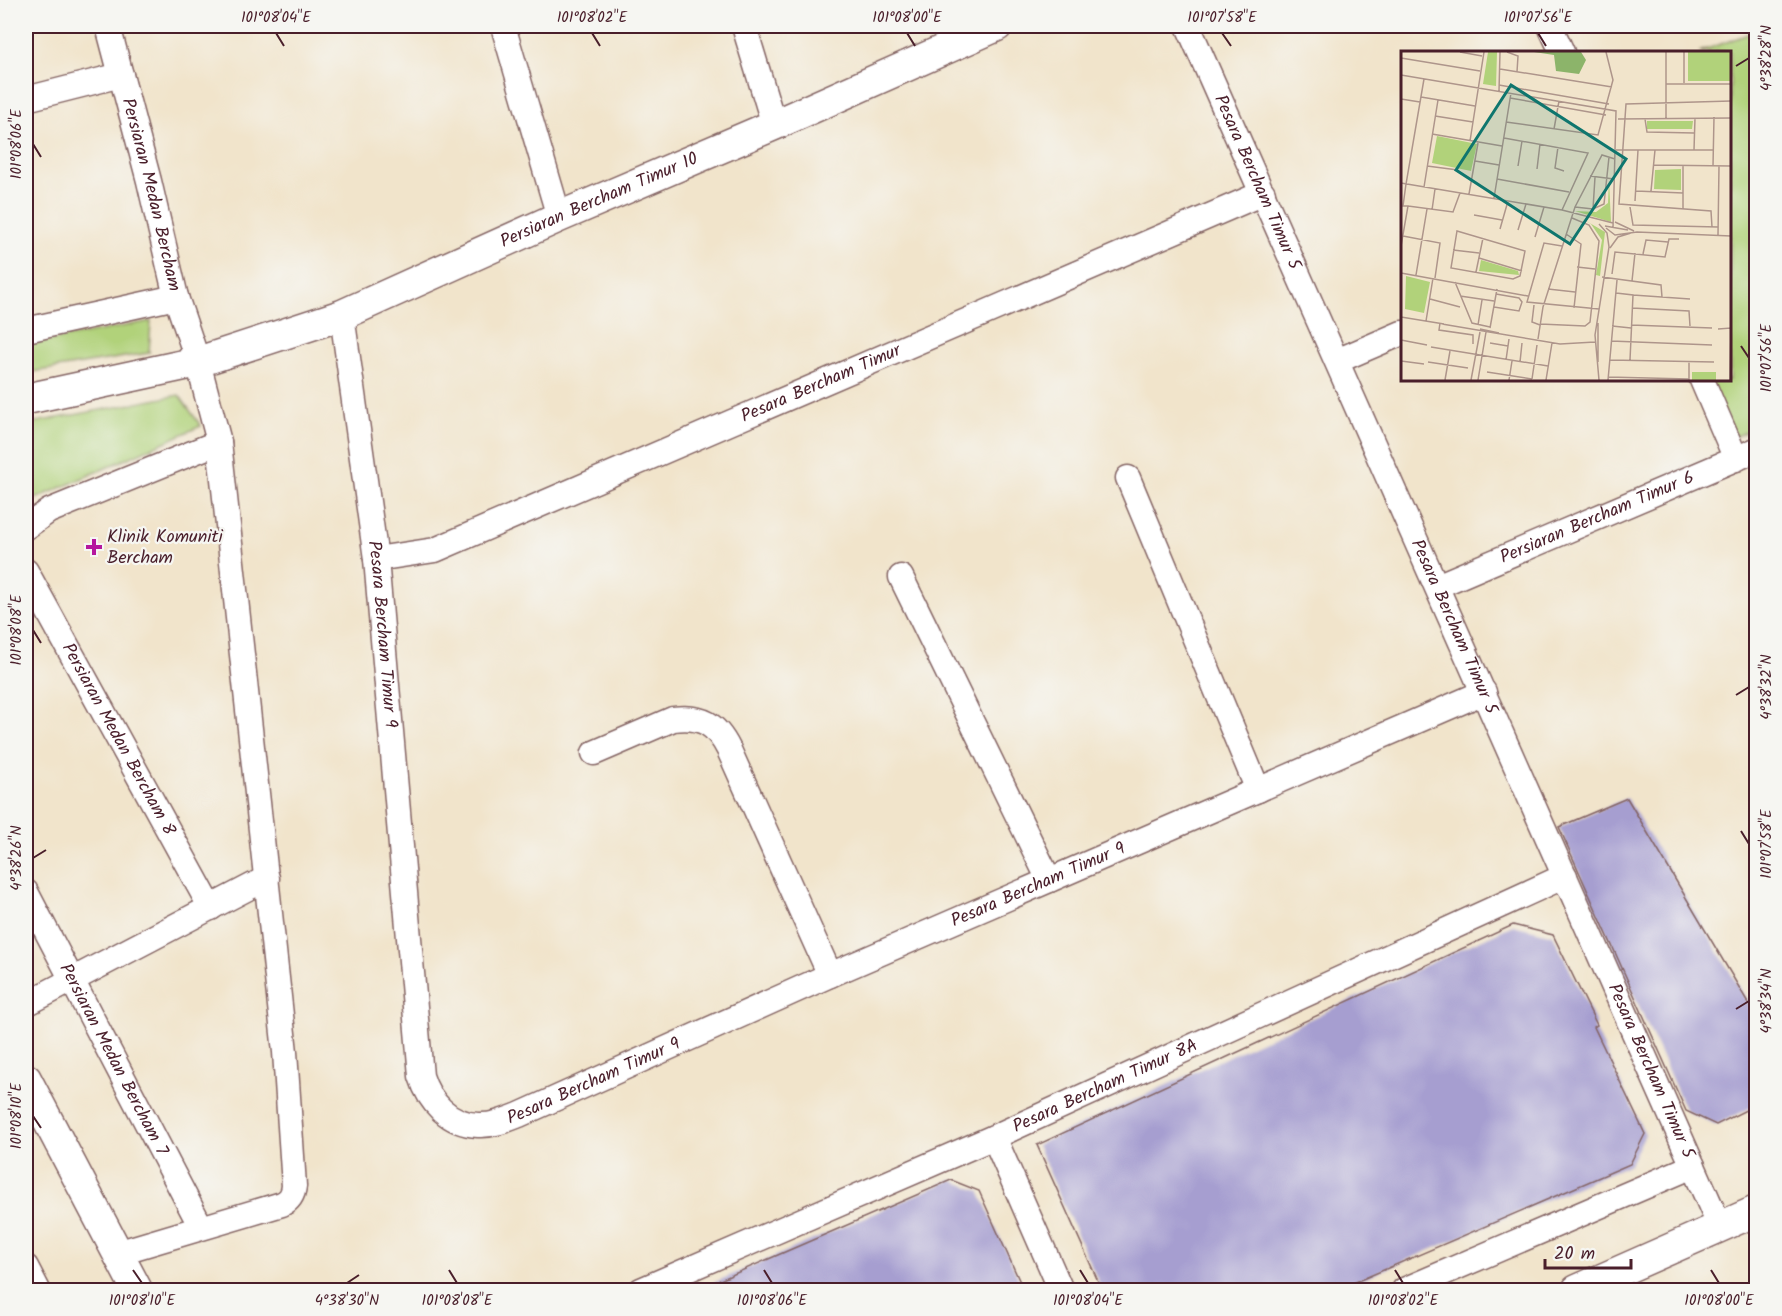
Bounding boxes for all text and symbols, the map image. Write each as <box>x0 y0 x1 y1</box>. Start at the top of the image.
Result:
text: 101°08'04"E <box>241 6 312 30</box>
text: 101°08'02"E <box>557 6 629 30</box>
text: 101°08'00"E <box>872 6 943 30</box>
text: 101°07'58"E <box>1187 6 1258 30</box>
text: 101°07'56"E <box>1504 6 1574 30</box>
text: 4°38'28"N <box>1755 25 1779 91</box>
inset map <box>1401 51 1731 381</box>
street label: Pesara Bercham Timur 5 <box>1206 90 1309 276</box>
street label: Persiaran Medan Bercham <box>113 95 189 294</box>
text: 101°08'06"E <box>5 108 29 179</box>
street label: Persiaran Bercham Timur 10 <box>495 145 703 256</box>
text: 101°07'56"E <box>1755 322 1779 392</box>
street label: Pesara Bercham Timur <box>736 336 907 431</box>
street label: Persiaran Bercham Timur 6 <box>1495 463 1699 572</box>
place label: Klinik Komuniti Bercham <box>107 523 223 573</box>
street label: Pesara Bercham Timur 5 <box>1403 535 1506 720</box>
marker: Klinik Komuniti Bercham <box>85 538 103 556</box>
street label: Pesara Bercham Timur 9 <box>359 539 405 729</box>
text: 101°08'08"E <box>5 593 29 665</box>
street label: Persiaran Medan Bercham 8 <box>54 638 183 841</box>
text: 4°38'32"N <box>1755 654 1779 720</box>
text: 101°07'58"E <box>1755 808 1779 879</box>
text: 4°38'26"N <box>5 825 29 891</box>
street label: Pesara Bercham Timur 9 <box>946 834 1130 936</box>
street label: Persiaran Medan Bercham 7 <box>51 958 176 1162</box>
text: 4°38'34"N <box>1755 968 1779 1034</box>
street label: Pesara Bercham Timur 5 <box>1599 979 1703 1164</box>
street label: Pesara Bercham Timur 9 <box>503 1030 685 1133</box>
street label: Pesara Bercham Timur 8A <box>1008 1031 1203 1141</box>
text: 101°08'10"E <box>5 1081 29 1149</box>
scale bar <box>1545 1232 1630 1270</box>
text: 20 m <box>1554 1240 1595 1269</box>
text: 101°08'10"E <box>109 1289 177 1313</box>
text: 4°38'30"N <box>315 1289 379 1313</box>
text: 101°08'08"E <box>422 1289 494 1313</box>
text: 101°08'06"E <box>737 1289 808 1313</box>
text: 101°08'04"E <box>1053 1289 1124 1313</box>
text: 101°08'02"E <box>1368 1289 1440 1313</box>
text: 101°08'00"E <box>1684 1289 1755 1313</box>

